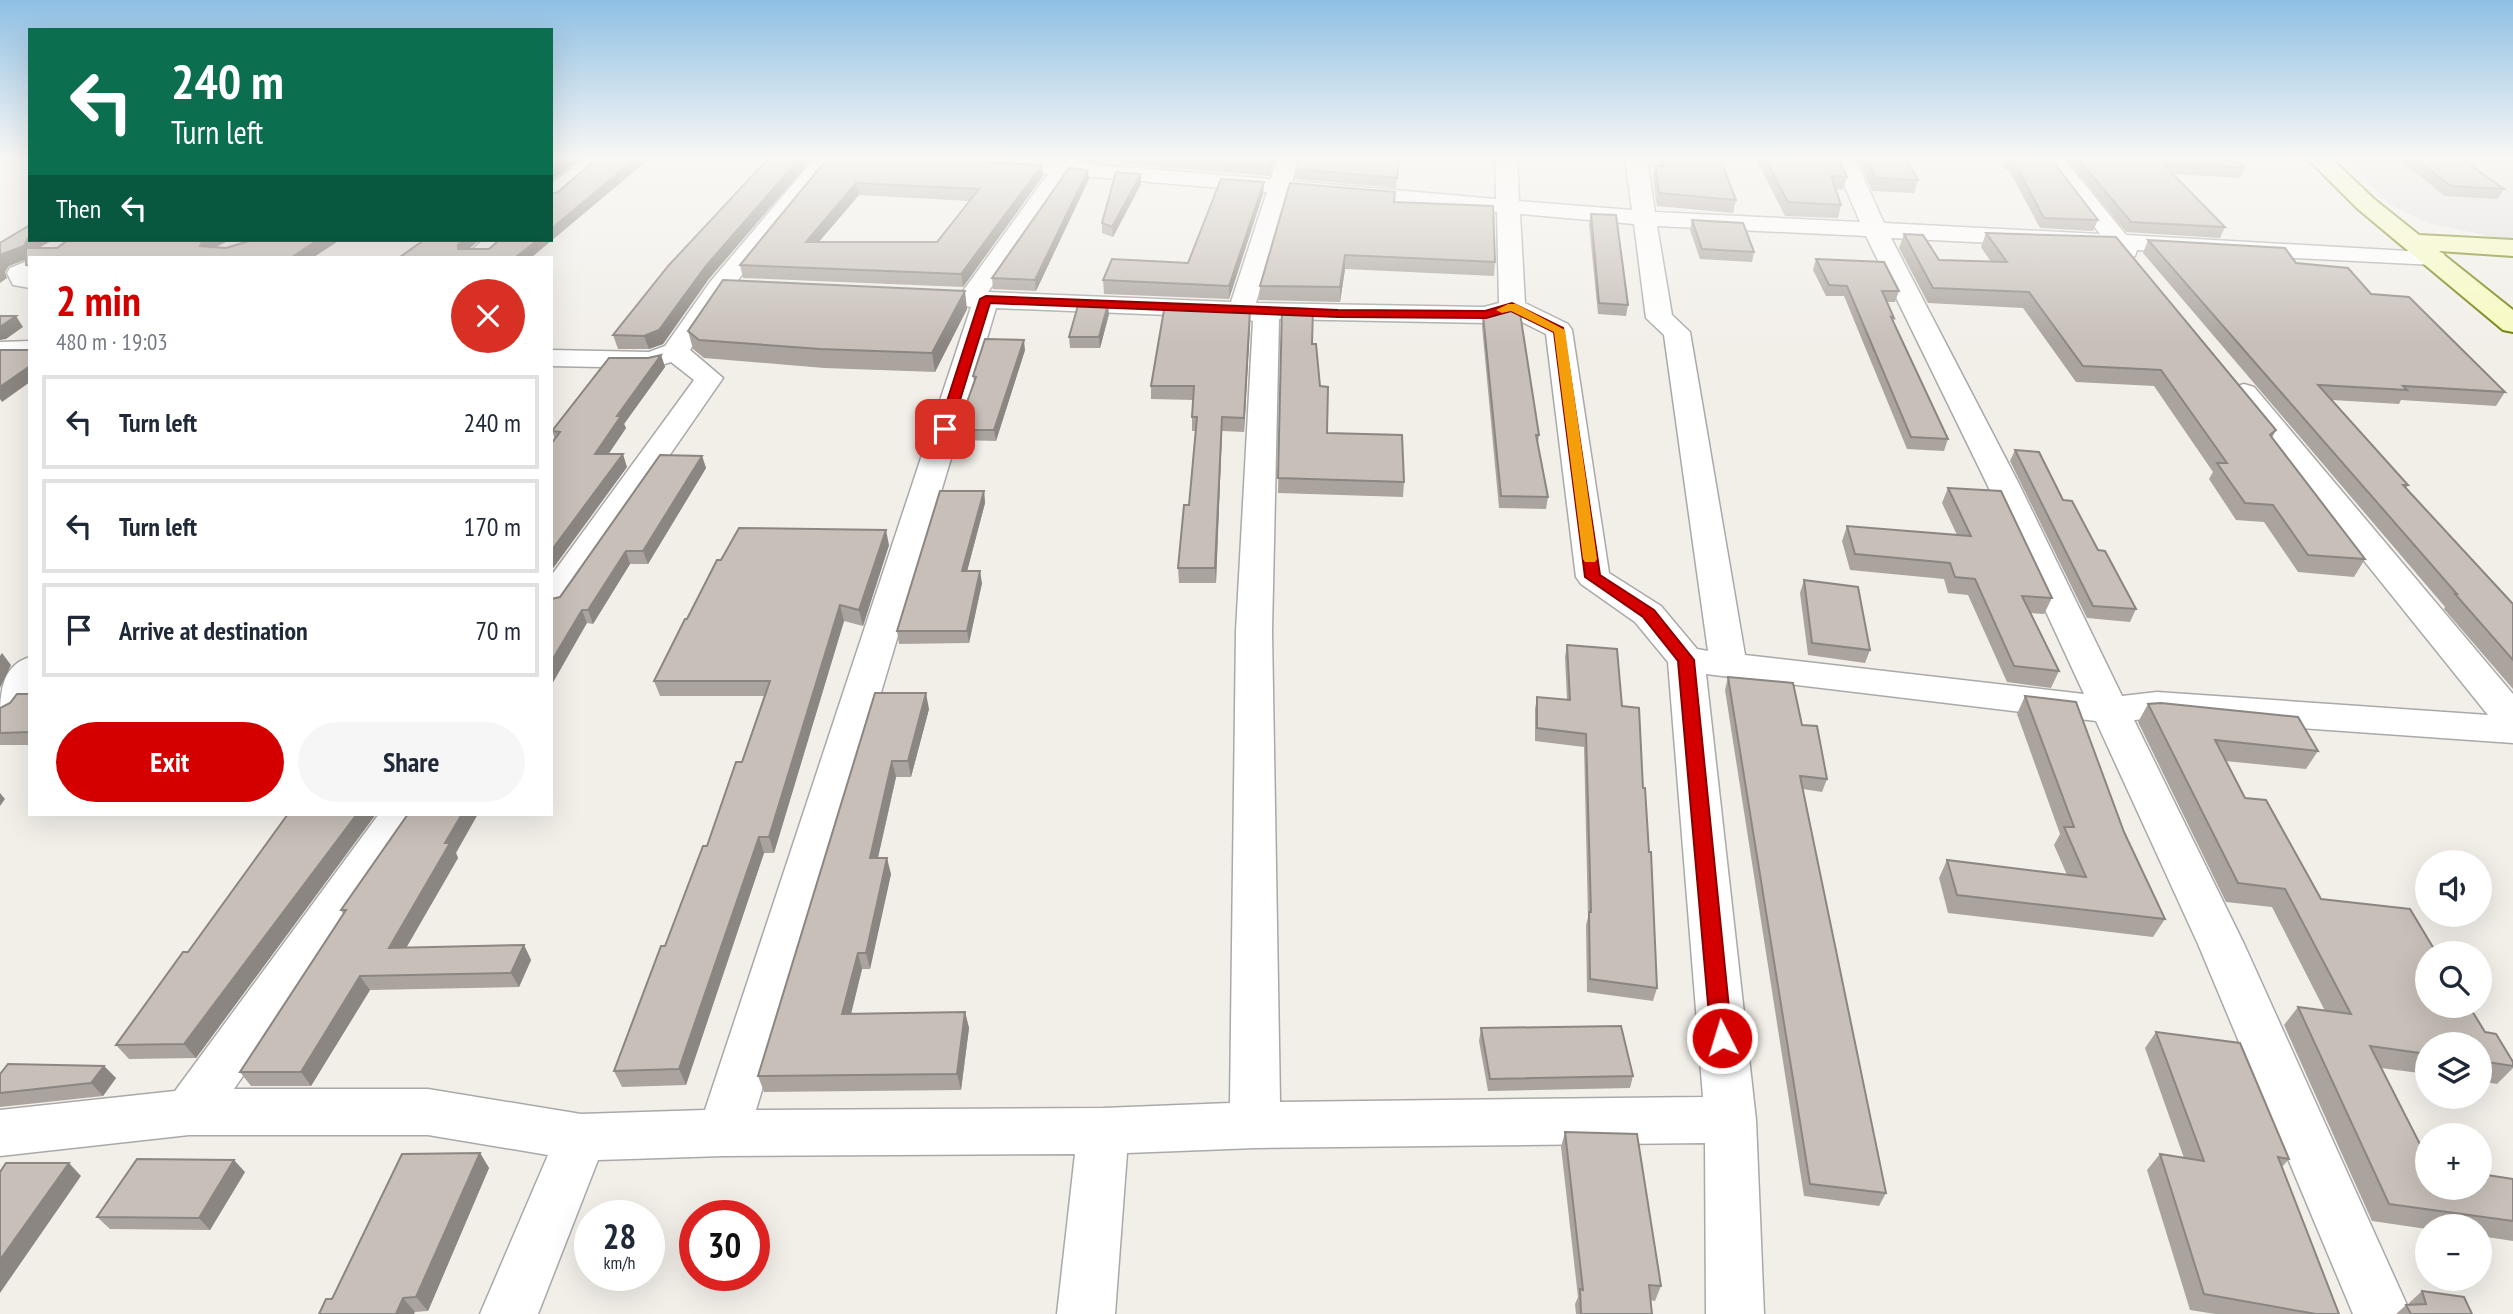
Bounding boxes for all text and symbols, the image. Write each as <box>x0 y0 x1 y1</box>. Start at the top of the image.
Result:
text: 240 m <box>171 49 284 113</box>
icon: left <box>56 56 147 147</box>
text: Turn left <box>171 111 263 153</box>
icon: left <box>115 189 153 227</box>
text: Then <box>56 192 101 225</box>
text: 2 min <box>56 273 141 328</box>
button: close <box>451 279 525 353</box>
text: 480 m · 19:03 <box>56 327 168 356</box>
pin <box>915 399 975 459</box>
icon: left <box>60 403 98 441</box>
text: Turn left <box>119 406 197 439</box>
text: 240 m <box>463 406 521 439</box>
icon: arrive <box>926 410 964 448</box>
icon: left <box>60 507 98 545</box>
text: Turn left <box>119 510 197 543</box>
text: 170 m <box>463 510 521 543</box>
icon: arrive <box>60 611 98 649</box>
text: Arrive at destination <box>119 614 308 647</box>
text: 70 m <box>475 614 521 647</box>
button: Exit <box>56 722 284 802</box>
button: Share <box>298 722 525 802</box>
map controls <box>2415 850 2492 1291</box>
button: sound <box>2415 850 2492 927</box>
button: search <box>2415 941 2492 1018</box>
position arrow <box>1685 1001 1759 1075</box>
button: layers <box>2415 1032 2492 1109</box>
button: + <box>2415 1123 2492 1200</box>
speed limit sign: 30 <box>679 1200 770 1291</box>
text: 28 <box>603 1213 636 1259</box>
button: − <box>2415 1214 2492 1291</box>
text: km/h <box>604 1251 635 1274</box>

